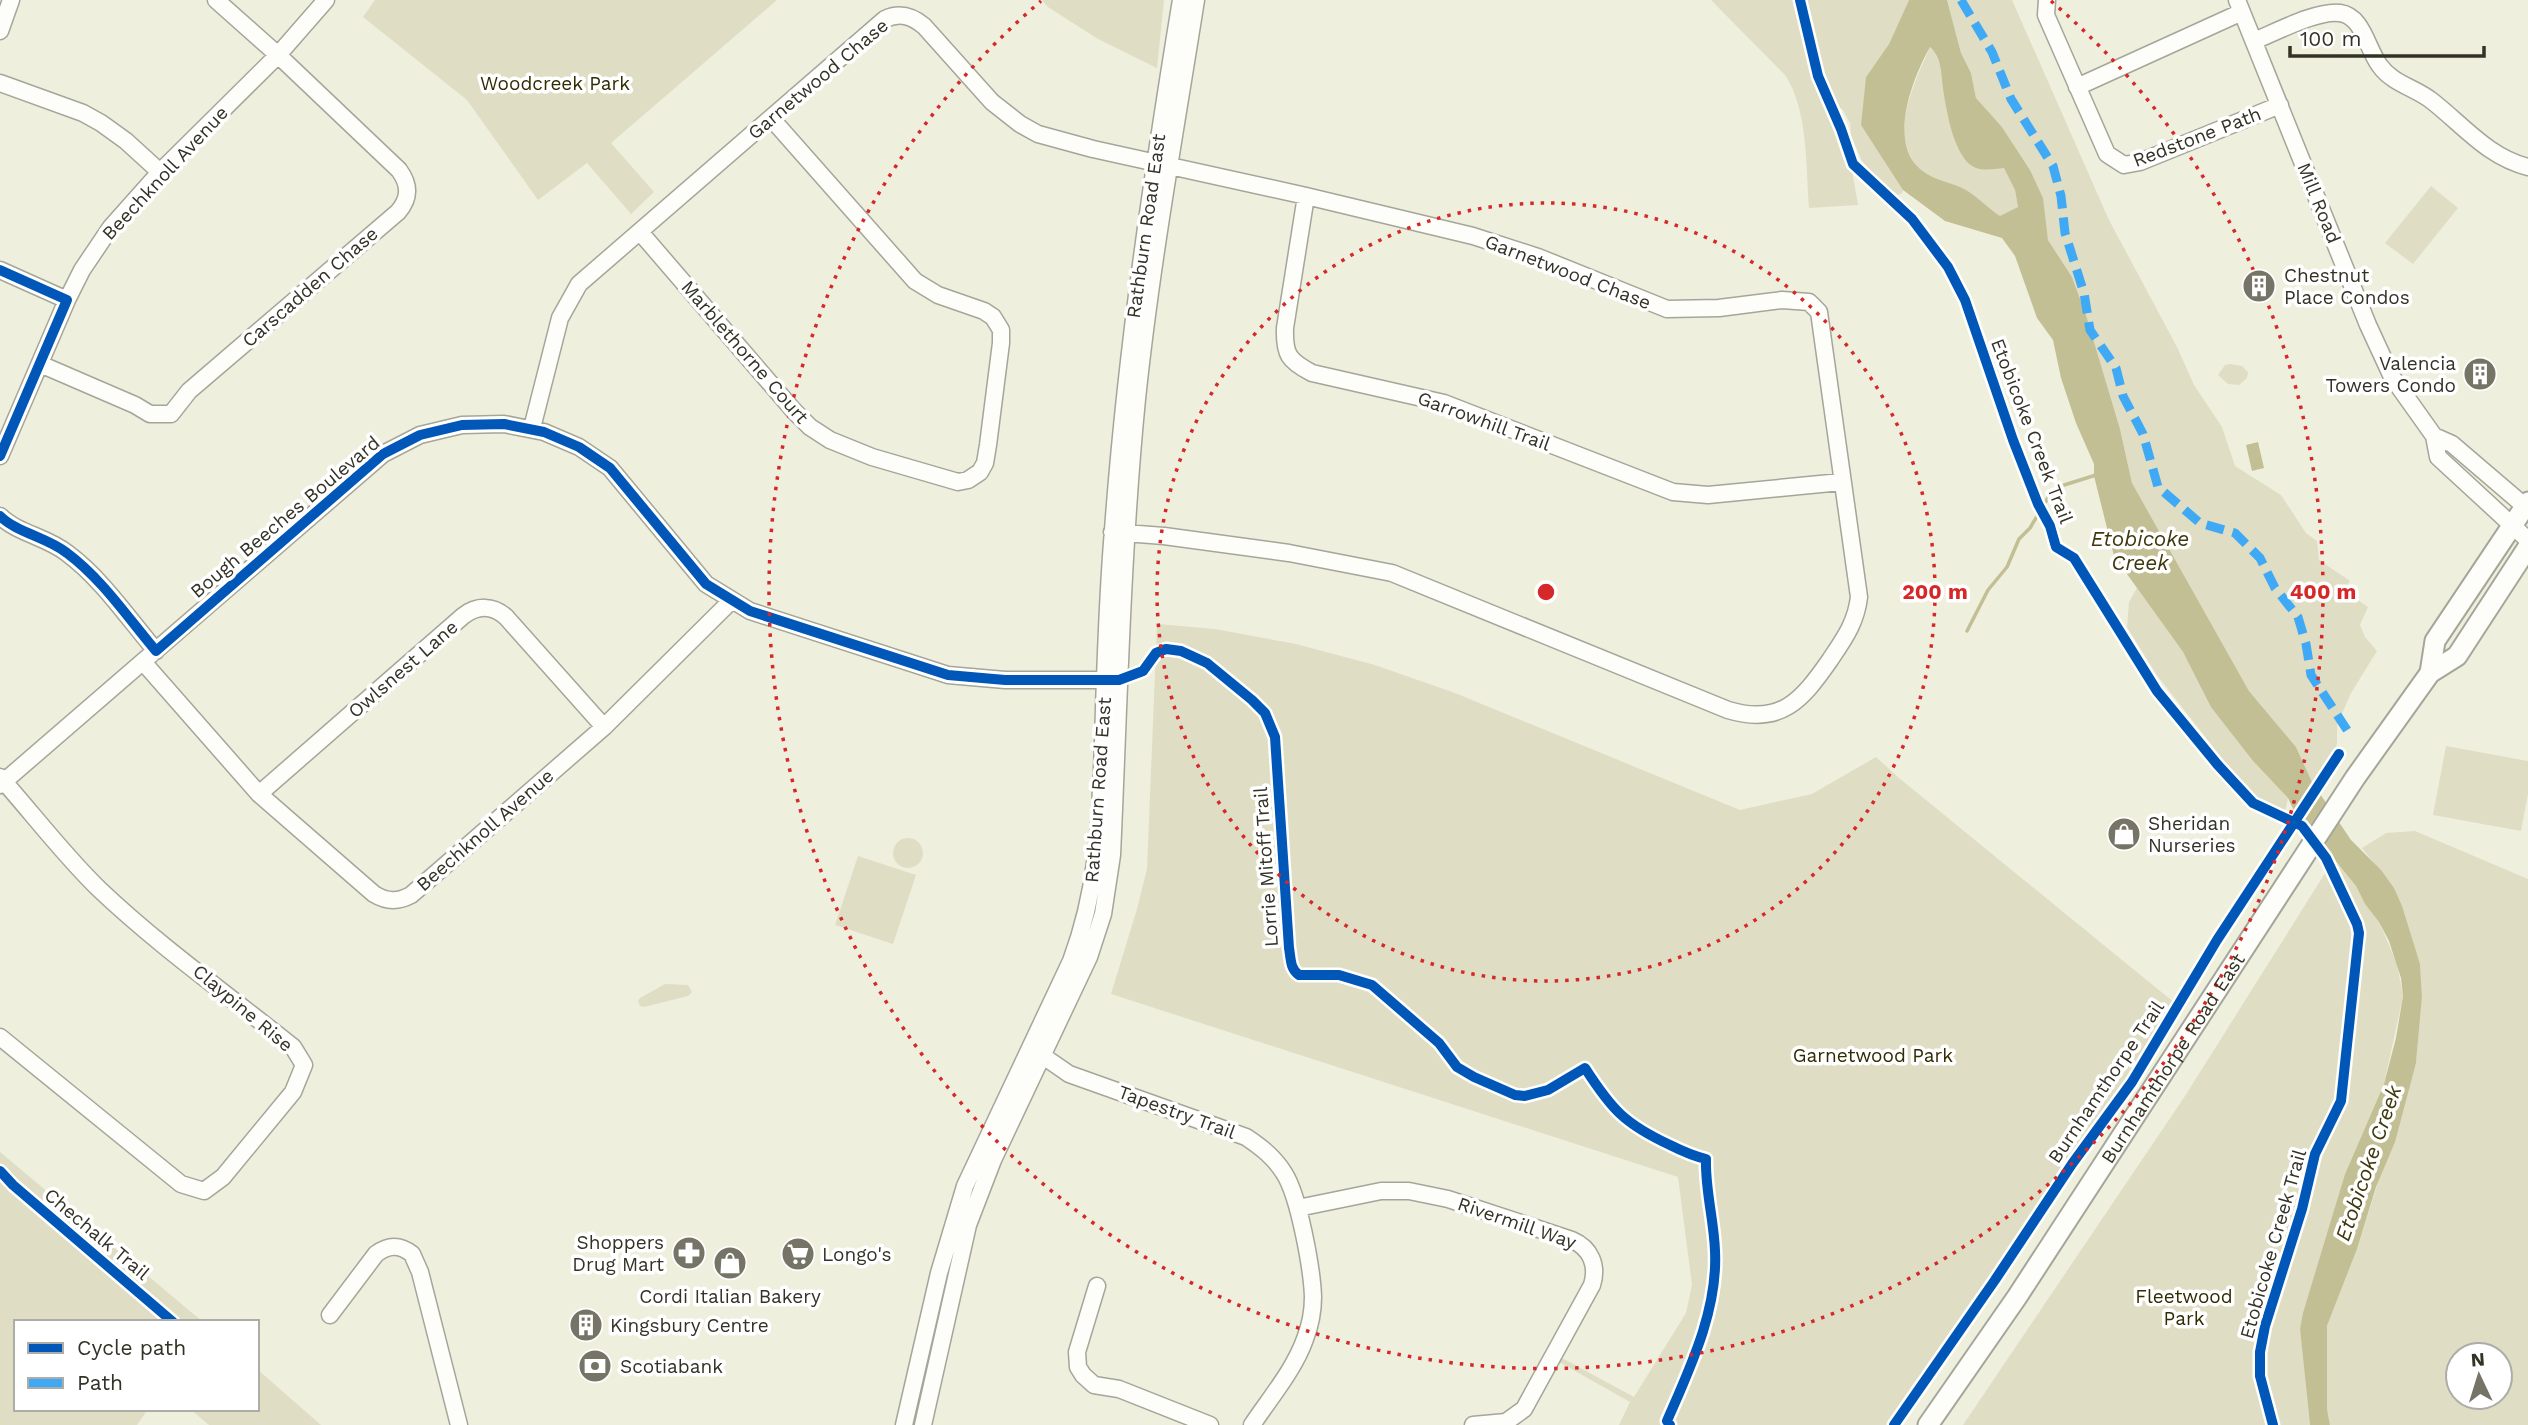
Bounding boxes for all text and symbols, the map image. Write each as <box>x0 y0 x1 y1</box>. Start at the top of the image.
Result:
street label: Garnetwood Chase <box>743 14 893 144</box>
scale bar <box>2290 14 2484 58</box>
text: 100 m <box>2300 26 2362 51</box>
park label: Woodcreek Park <box>480 72 630 95</box>
street label: Beechknoll Avenue <box>97 101 233 245</box>
street label: Redstone Path <box>2130 102 2264 172</box>
street label: Rathburn Road East <box>1122 132 1170 320</box>
street label: Mill Road <box>2292 159 2346 247</box>
street label: Carscadden Chase <box>238 222 382 352</box>
street label: Garnetwood Chase <box>1482 230 1654 314</box>
place label: Chestnut Place Condos <box>2284 264 2410 309</box>
building icon: Chestnut Place Condos <box>2240 267 2278 305</box>
street label: Marblethorne Court <box>676 276 814 428</box>
street label: Etobicoke Creek Trail <box>1986 335 2078 527</box>
place label: Valencia Towers Condo <box>2326 352 2456 397</box>
building icon: Valencia Towers Condo <box>2461 355 2499 393</box>
street label: Garrowhill Trail <box>1414 386 1554 456</box>
street label: Bough Beeches Boulevard <box>186 431 384 603</box>
water label: Etobicoke Creek <box>2091 526 2189 575</box>
text: 200 m <box>1902 579 1968 604</box>
text: 400 m <box>2290 579 2356 604</box>
centre of rings <box>1534 580 1558 604</box>
street label: Owlsnest Lane <box>343 615 463 723</box>
street label: Rathburn Road East <box>1080 696 1116 884</box>
street label: Beechknoll Avenue <box>412 764 558 896</box>
street label: Lorrie Mitoff Trail <box>1249 786 1283 948</box>
place label: Sheridan Nurseries <box>2148 812 2236 857</box>
shop icon: Sheridan Nurseries <box>2105 815 2143 853</box>
street label: Burnhamthorpe Road East <box>2096 949 2249 1168</box>
street label: Claypine Rise <box>188 959 298 1057</box>
street label: Burnhamthorpe Trail <box>2043 996 2169 1168</box>
park label: Garnetwood Park <box>1793 1044 1953 1067</box>
street label: Tapestry Trail <box>1115 1080 1239 1144</box>
water label: Etobicoke Creek <box>2330 1081 2407 1244</box>
street label: Etobicoke Creek Trail <box>2235 1146 2311 1341</box>
street label: Chechalk Trail <box>40 1183 154 1285</box>
street label: Rivermill Way <box>1455 1192 1579 1254</box>
place label: Shoppers Drug Mart <box>572 1231 664 1276</box>
pharmacy icon: Shoppers Drug Mart <box>670 1234 708 1272</box>
supermarket icon: Longo's <box>779 1235 817 1273</box>
place label: Longo's <box>822 1243 892 1266</box>
shop icon: Cordi Italian Bakery <box>711 1244 749 1282</box>
place label: Cordi Italian Bakery <box>639 1285 821 1308</box>
park label: Fleetwood Park <box>2135 1285 2233 1330</box>
building icon: Kingsbury Centre <box>567 1306 605 1344</box>
place label: Kingsbury Centre <box>610 1314 769 1337</box>
legend <box>14 1320 259 1411</box>
text: Cycle path <box>77 1335 186 1360</box>
north arrow <box>2444 1341 2514 1411</box>
bank icon: Scotiabank <box>576 1347 614 1385</box>
text: N <box>2470 1348 2486 1372</box>
place label: Scotiabank <box>620 1355 723 1378</box>
text: Path <box>77 1370 123 1395</box>

